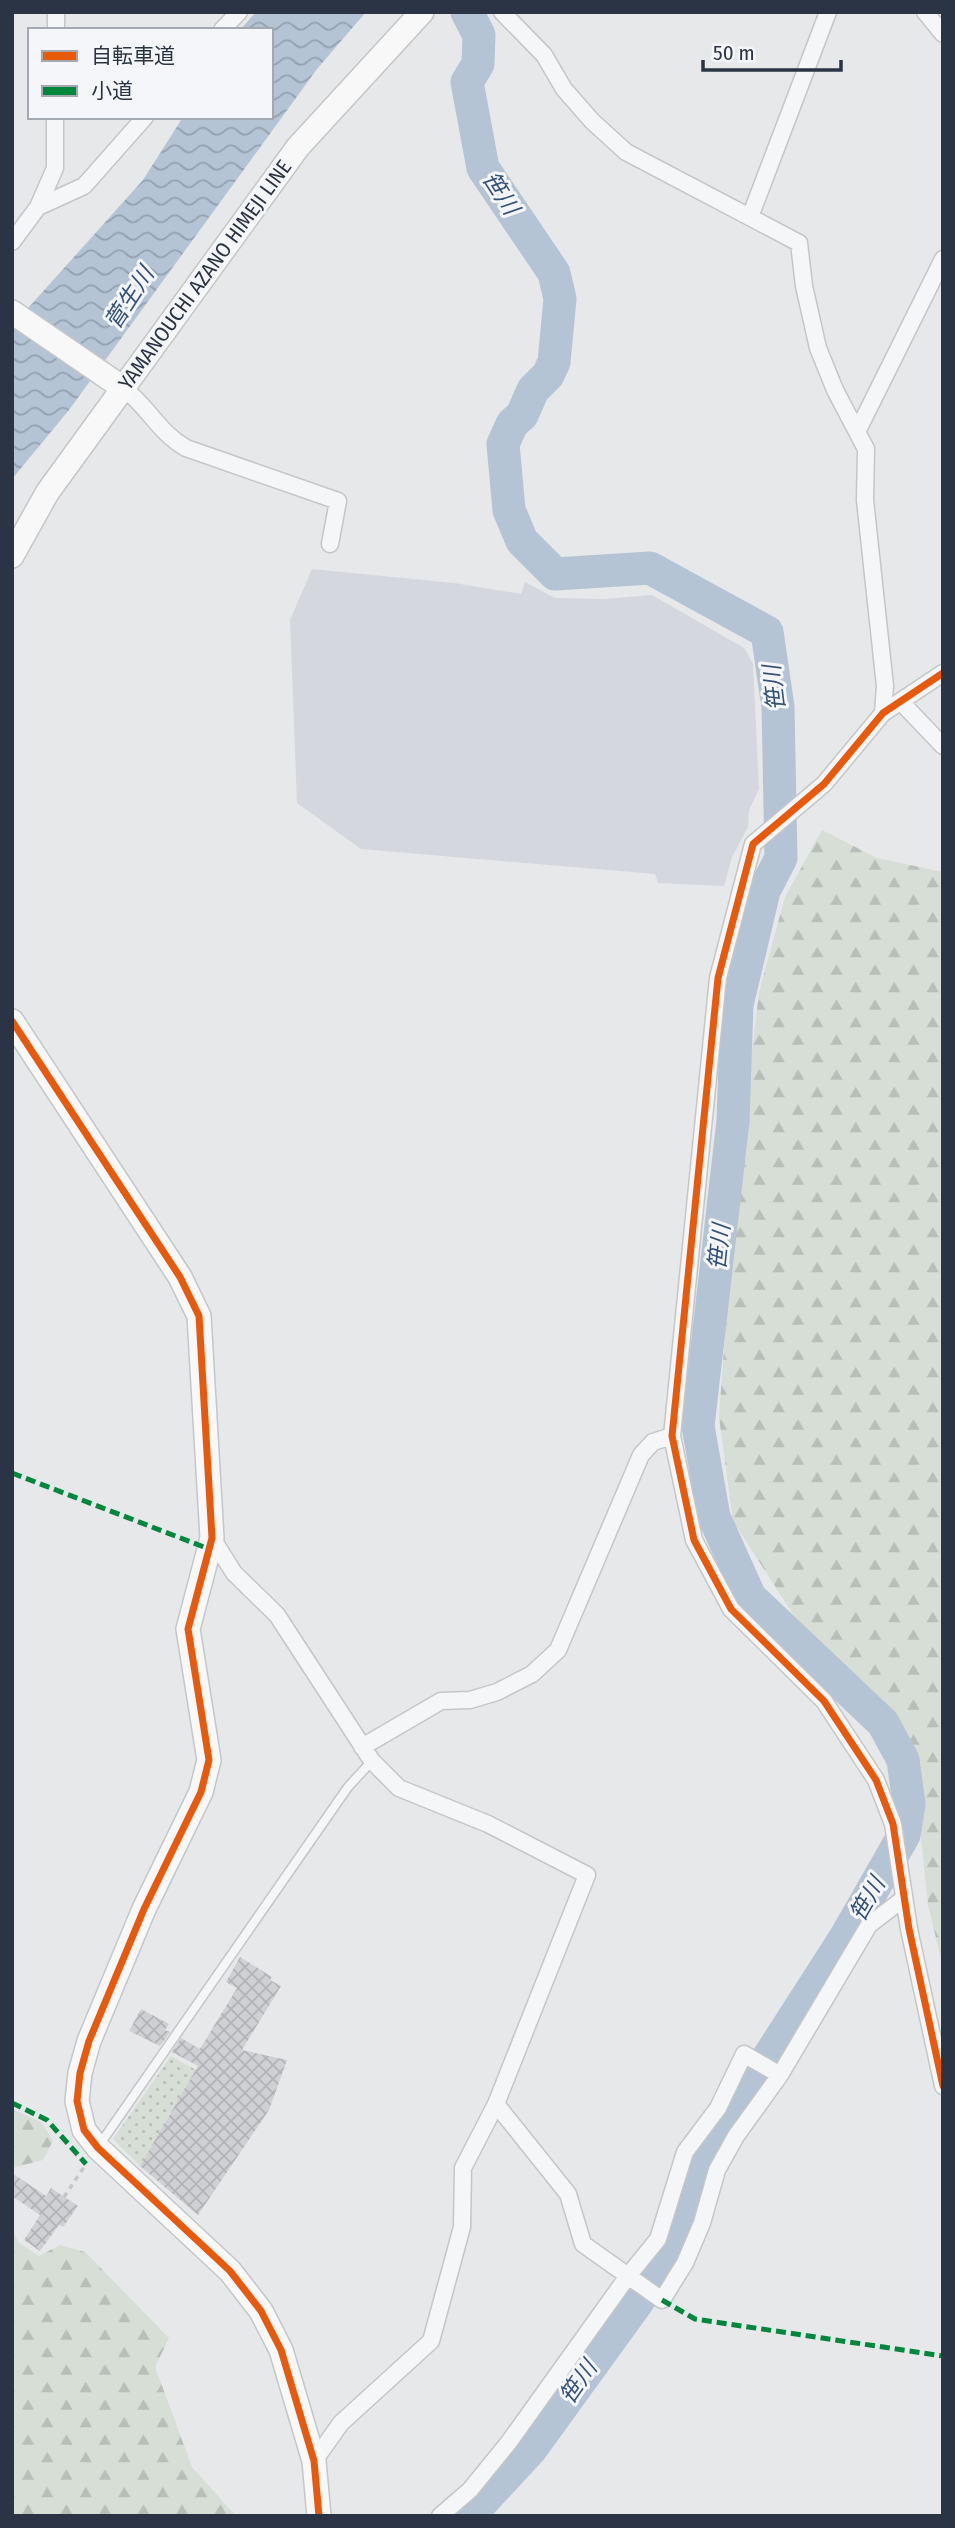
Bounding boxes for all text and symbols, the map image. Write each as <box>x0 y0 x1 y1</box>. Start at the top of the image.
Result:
legend <box>28 28 273 119</box>
scale bar <box>703 28 841 72</box>
text: 50 m <box>713 40 755 66</box>
text: 自転車道 <box>91 43 175 69</box>
text: 小道 <box>91 78 133 104</box>
street label: YAMANOUCHI AZANO HIMEJI LINE <box>113 155 297 395</box>
water label: 笹川 <box>477 166 527 222</box>
water label: 菅生川 <box>98 259 161 335</box>
water label: 笹川 <box>757 660 791 713</box>
water label: 笹川 <box>703 1220 736 1271</box>
water label: 笹川 <box>843 1869 892 1926</box>
water label: 笹川 <box>553 2353 604 2409</box>

